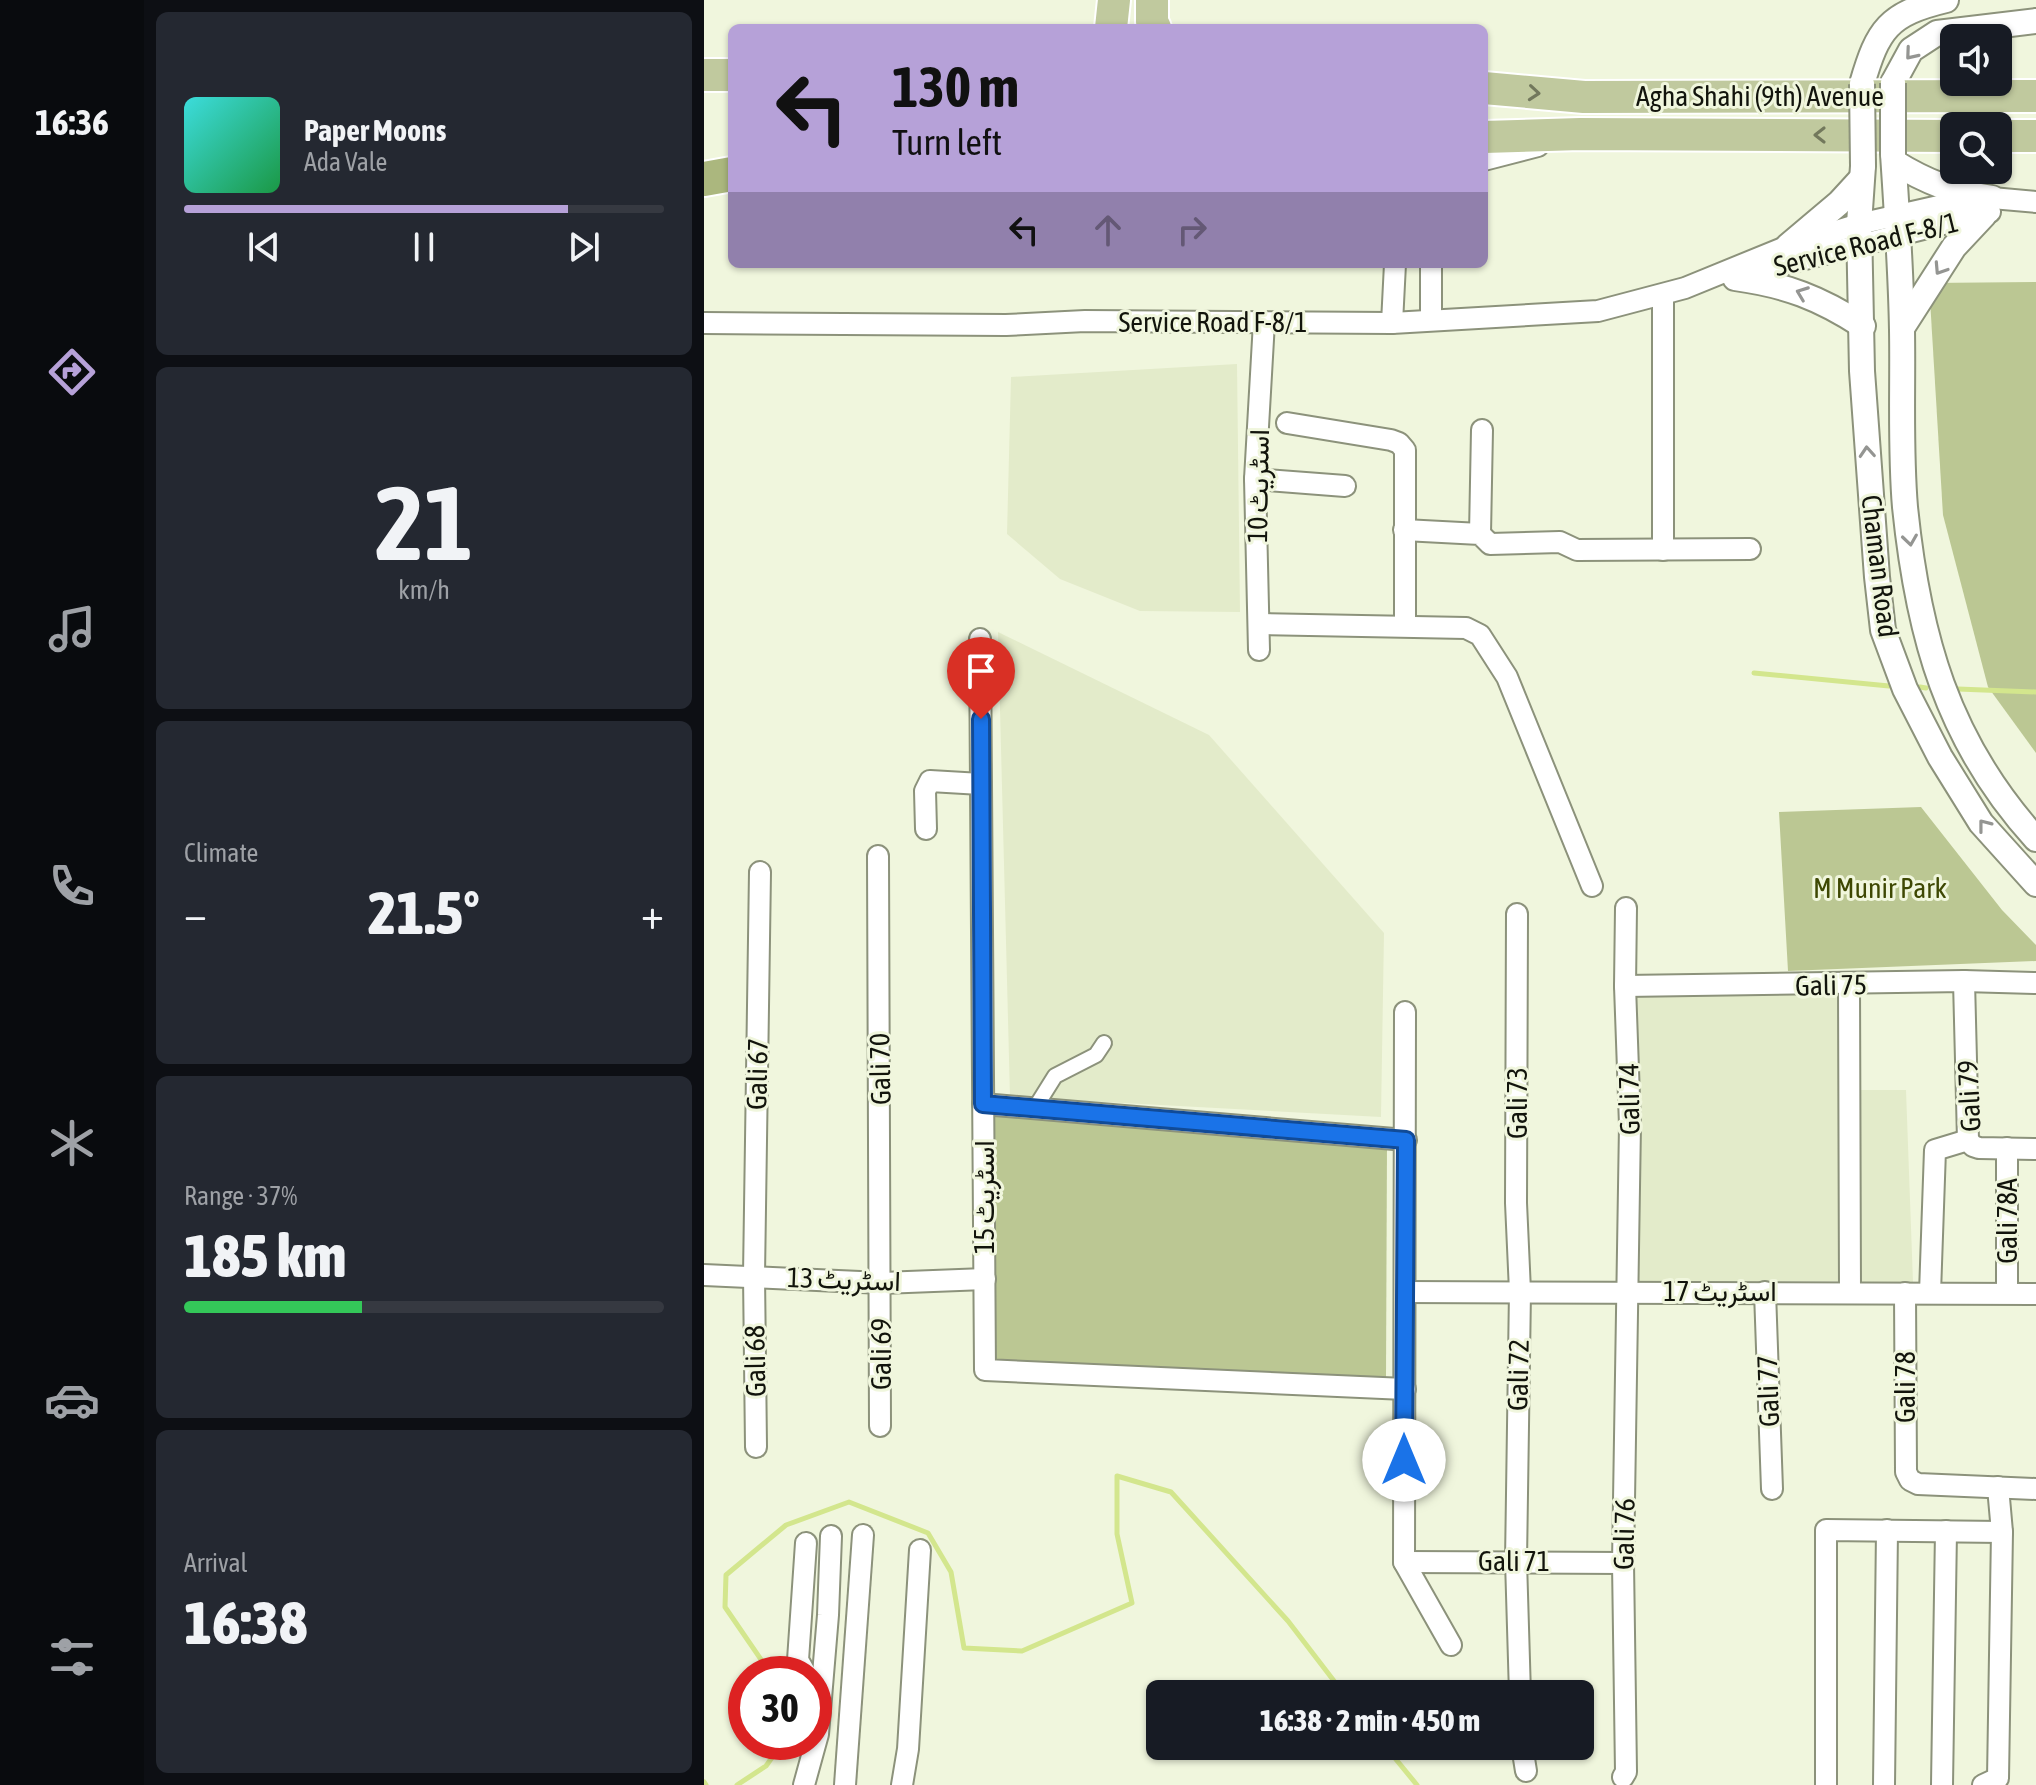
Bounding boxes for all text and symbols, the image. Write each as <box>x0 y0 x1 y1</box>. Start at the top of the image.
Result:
map controls <box>1940 24 2012 184</box>
button: sound <box>1940 24 2012 96</box>
one-way arrow <box>1907 45 1921 60</box>
text: 130 m <box>892 55 1019 119</box>
icon: left <box>760 56 864 160</box>
street label: Agha Shahi (9th) Avenue <box>1636 80 1884 112</box>
one-way arrow <box>1528 84 1541 101</box>
text: 16:36 <box>35 101 109 143</box>
button: search <box>1940 112 2012 184</box>
text: Paper Moons <box>304 113 446 147</box>
text: Turn left <box>892 121 1002 163</box>
one-way arrow <box>1813 127 1826 144</box>
text: Ada Vale <box>304 147 387 177</box>
street label: Service Road F-8/1 <box>1770 206 1962 282</box>
icon: left <box>1002 208 1046 252</box>
icon: ahead <box>1086 208 1130 252</box>
icon: right <box>1170 208 1214 252</box>
icon: previous <box>242 225 286 269</box>
icon: pause <box>402 225 446 269</box>
icon: next <box>562 225 606 269</box>
one-way arrow <box>1934 261 1949 275</box>
one-way arrow <box>1796 286 1810 303</box>
street label: Service Road F-8/1 <box>1119 306 1307 338</box>
icon: directions <box>44 344 100 400</box>
street label: اسٹریٹ 10 <box>1241 429 1277 543</box>
one-way arrow <box>1859 445 1876 458</box>
text: 21 <box>375 463 473 582</box>
street label: Chaman Road <box>1855 493 1905 639</box>
one-way arrow <box>1901 533 1918 547</box>
text: km/h <box>398 575 450 605</box>
icon: music <box>44 601 100 657</box>
pin <box>947 637 1015 719</box>
icon: arrive <box>959 649 1003 693</box>
one-way arrow <box>1980 819 1994 834</box>
text: Climate <box>184 838 258 868</box>
icon: phone <box>44 858 100 914</box>
park label: M Munir Park <box>1813 872 1947 904</box>
text: 21.5° <box>368 878 480 947</box>
text: − <box>184 888 207 938</box>
text: + <box>641 888 664 938</box>
street label: Gali 75 <box>1795 968 1867 1002</box>
street label: Gali 70 <box>863 1033 897 1105</box>
street label: Gali 67 <box>740 1038 774 1110</box>
street label: Gali 79 <box>1951 1059 1987 1133</box>
street label: Gali 74 <box>1612 1063 1646 1135</box>
street label: Gali 73 <box>1501 1067 1533 1139</box>
icon: climate <box>44 1115 100 1171</box>
street label: اسٹریٹ 15 <box>968 1140 1002 1254</box>
street label: Gali 78A <box>1991 1178 2023 1264</box>
text: Range · 37% <box>184 1181 297 1211</box>
text: 185 km <box>184 1221 346 1290</box>
street label: اسٹریٹ 13 <box>787 1261 901 1299</box>
street label: اسٹریٹ 17 <box>1663 1275 1777 1309</box>
street label: Gali 69 <box>865 1318 897 1390</box>
street label: Gali 68 <box>738 1325 772 1397</box>
street label: Gali 72 <box>1501 1339 1535 1411</box>
street label: Gali 78 <box>1889 1351 1921 1423</box>
street label: Gali 77 <box>1751 1355 1785 1427</box>
icon: car <box>44 1372 100 1428</box>
position arrow <box>1362 1418 1446 1502</box>
street label: Gali 76 <box>1607 1498 1641 1570</box>
street label: Gali 71 <box>1478 1545 1550 1577</box>
text: Arrival <box>184 1548 248 1578</box>
text: 16:38 <box>184 1588 307 1657</box>
icon: filters <box>44 1629 100 1685</box>
speed limit sign: 30 <box>728 1656 832 1760</box>
text: 16:38 · 2 min · 450 m <box>1260 1703 1480 1737</box>

